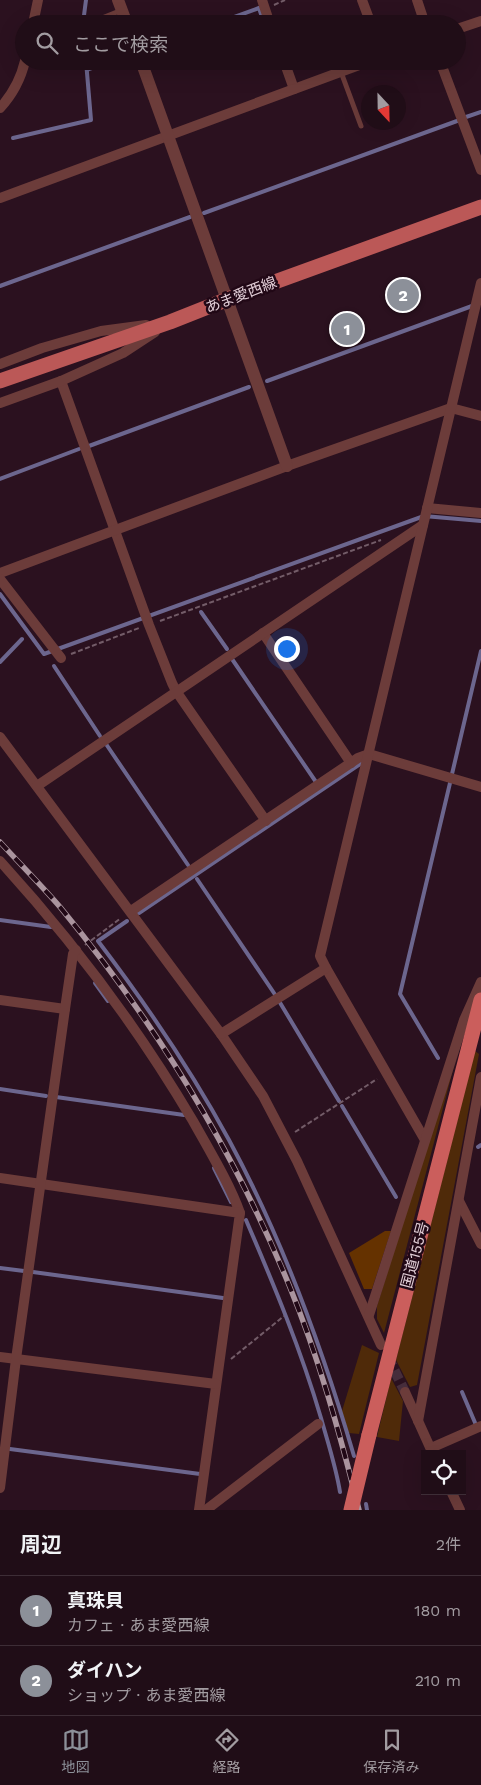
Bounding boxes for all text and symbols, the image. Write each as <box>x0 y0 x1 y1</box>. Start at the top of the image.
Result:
search box <box>15 15 466 70</box>
icon: search <box>33 29 61 57</box>
text: ここで検索 <box>73 33 168 56</box>
north arrow <box>361 85 406 130</box>
street label: あま愛西線 <box>203 273 279 317</box>
pin: 2 <box>387 276 419 314</box>
pin: 1 <box>331 310 363 348</box>
your location <box>274 636 300 662</box>
street label: 国道155号 <box>397 1220 433 1290</box>
map controls <box>421 1450 466 1495</box>
button: locate <box>421 1450 466 1495</box>
text: 周辺 <box>20 1532 62 1557</box>
text: 2件 <box>436 1535 461 1554</box>
text: 真珠貝 <box>67 1589 124 1612</box>
text: 1 <box>33 1601 39 1620</box>
text: 180 m <box>414 1601 461 1620</box>
text: カフェ · あま愛西線 <box>67 1616 210 1635</box>
text: ダイハン <box>67 1659 143 1682</box>
text: 2 <box>31 1671 41 1690</box>
text: 210 m <box>415 1671 461 1690</box>
text: ショップ · あま愛西線 <box>67 1686 226 1705</box>
tab: 地図 <box>62 1726 90 1776</box>
tab: 経路 <box>213 1726 241 1776</box>
tab: 保存済み <box>364 1726 420 1776</box>

